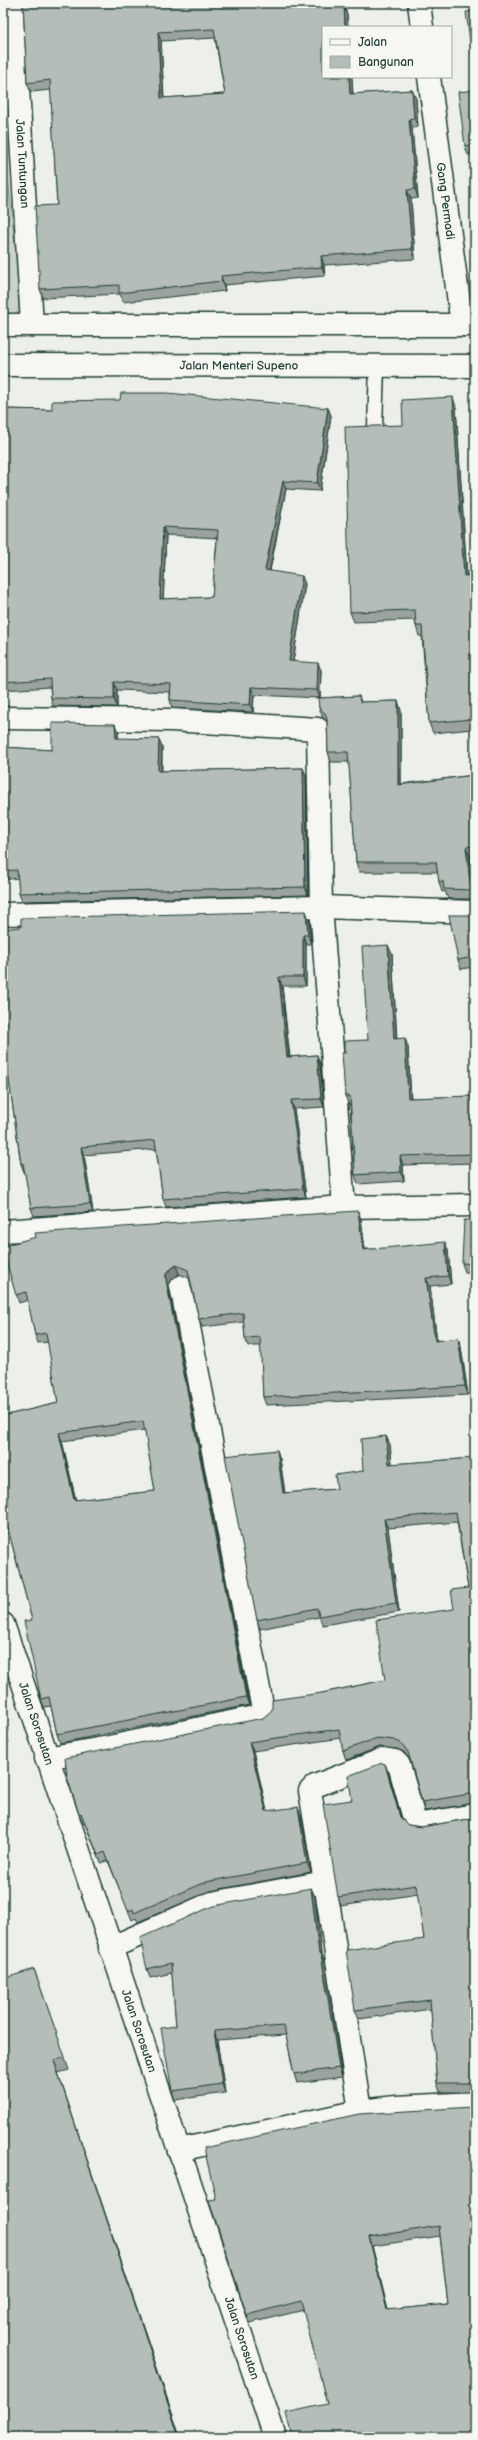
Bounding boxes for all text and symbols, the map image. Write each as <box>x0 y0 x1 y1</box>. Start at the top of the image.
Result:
legend <box>322 26 452 78</box>
text: Jalan <box>358 35 387 50</box>
text: Bangunan <box>358 55 414 70</box>
street label: Jalan Tuntungan <box>12 119 33 209</box>
street label: Gang Permadi <box>433 161 458 241</box>
street label: Jalan Menteri Supeno <box>180 358 299 373</box>
street label: Jalan Sorosutan <box>15 1680 57 1767</box>
street label: Jalan Sorosutan <box>118 1987 160 2074</box>
street label: Jalan Sorosutan <box>221 2295 263 2382</box>

